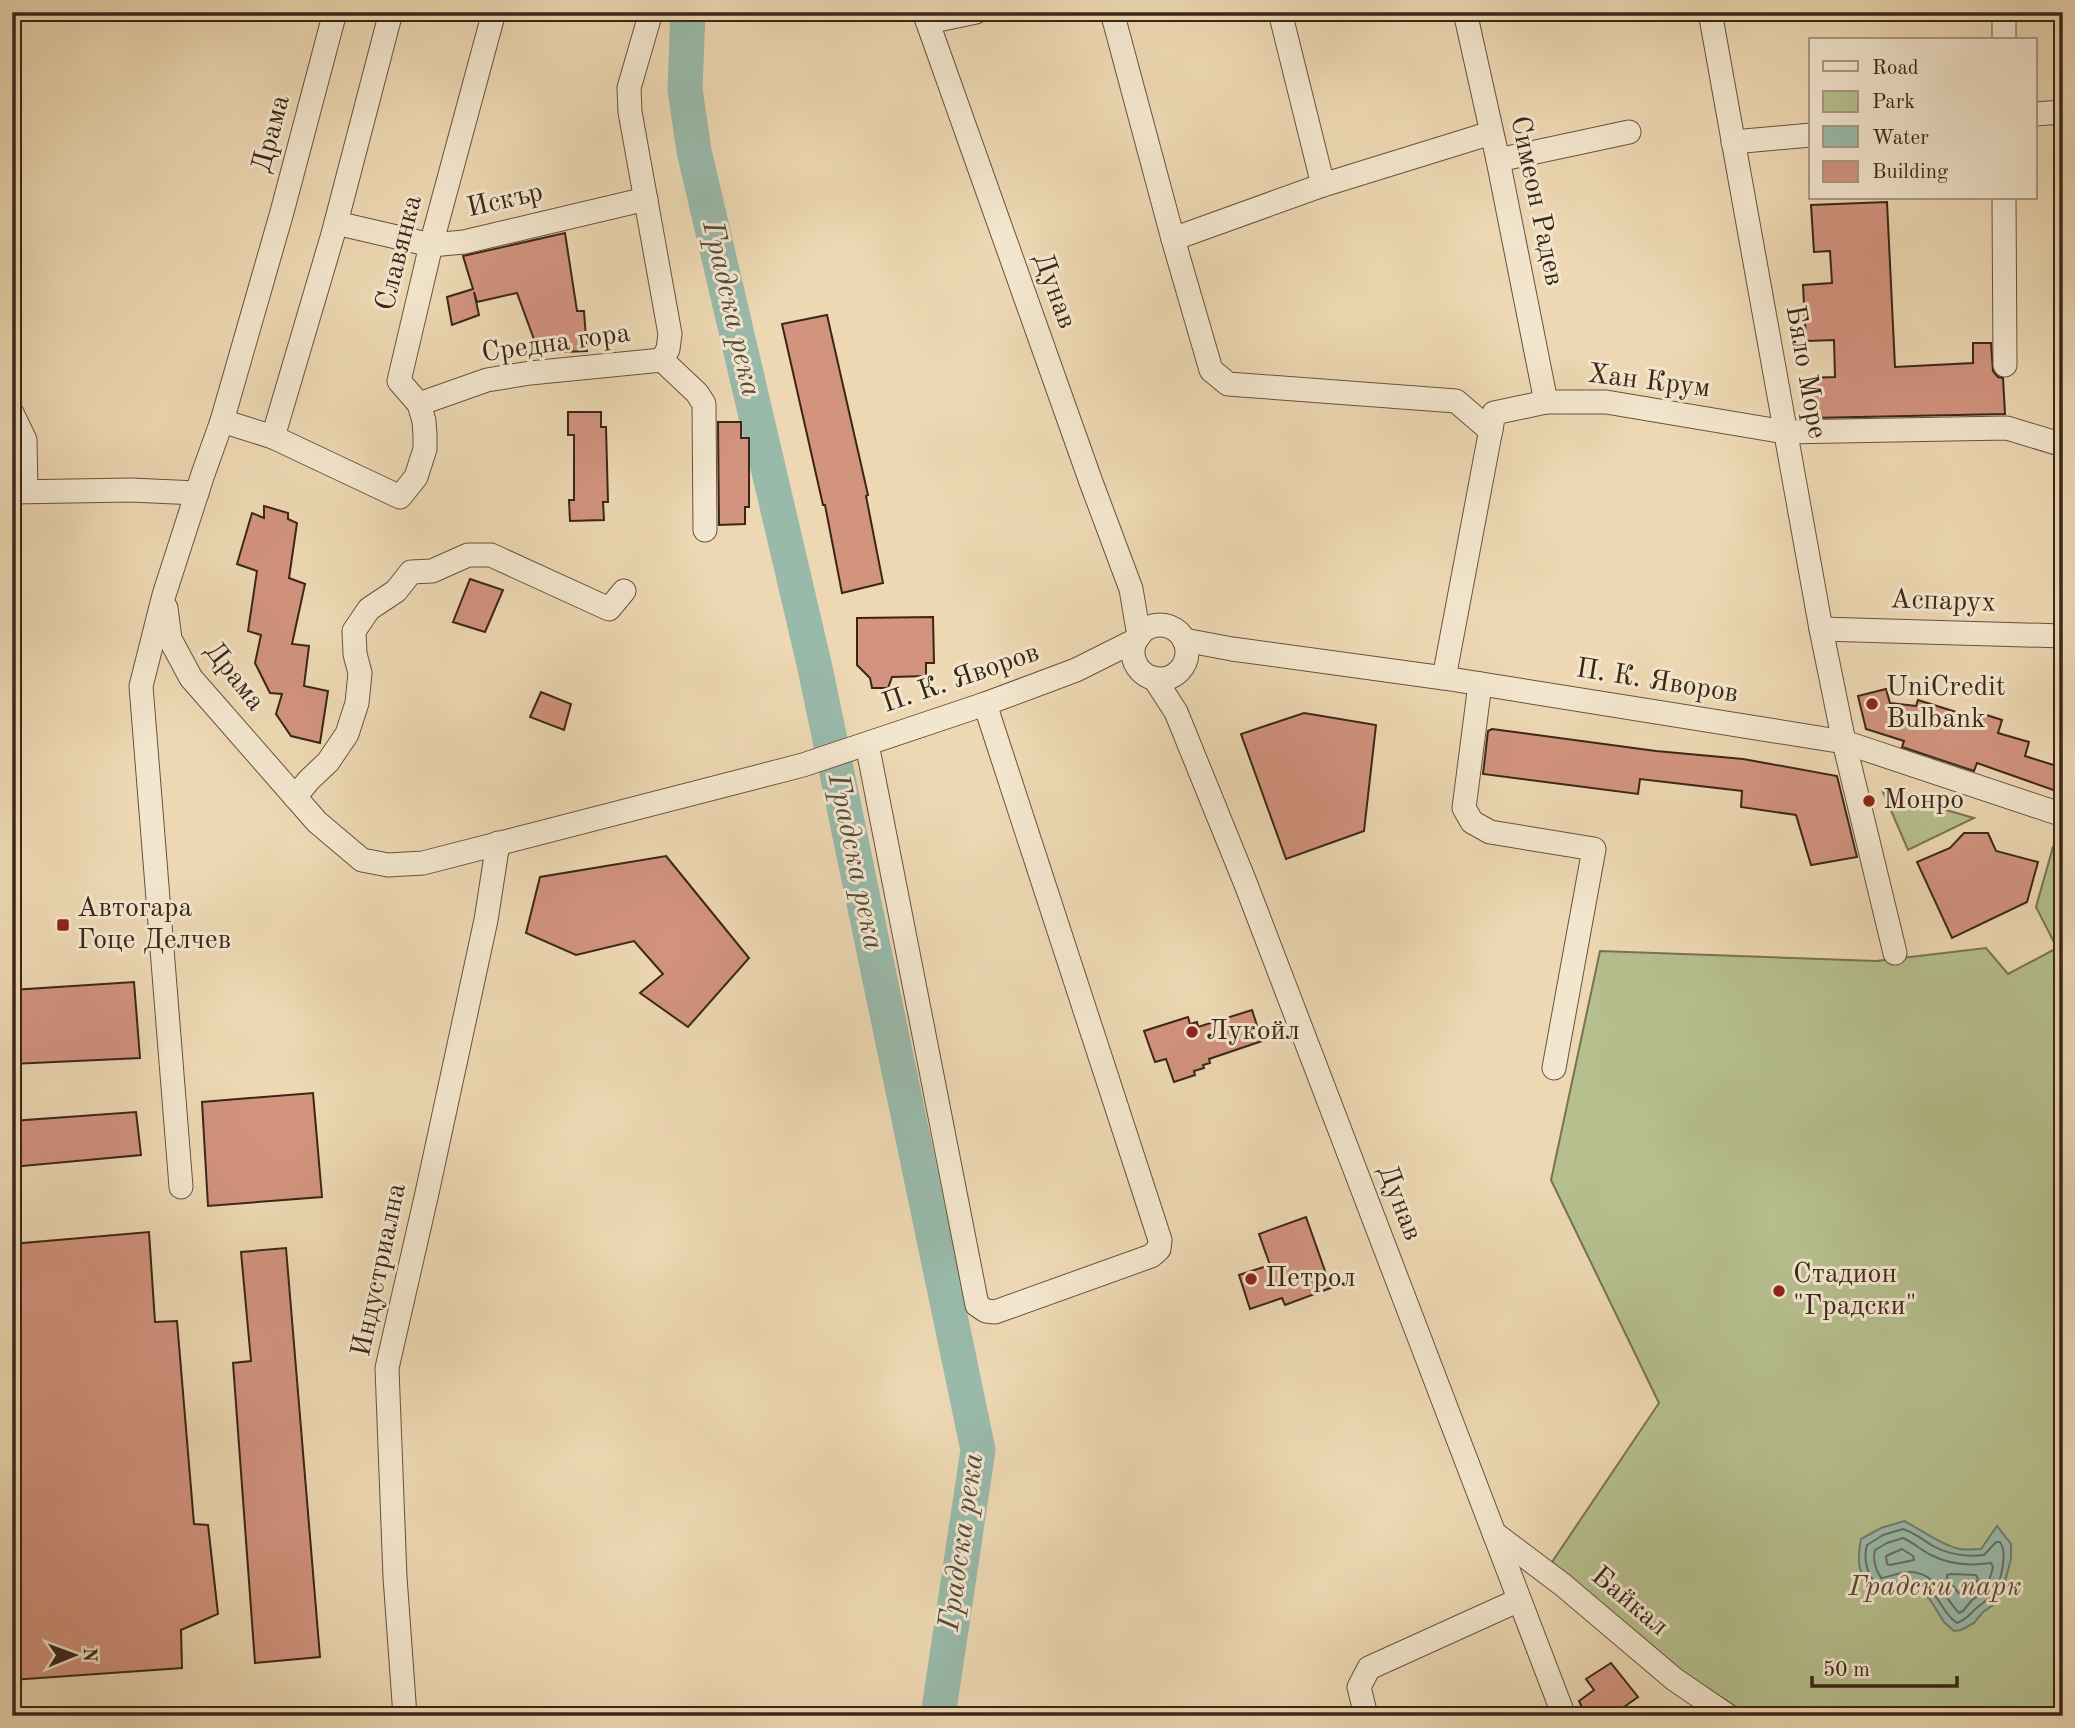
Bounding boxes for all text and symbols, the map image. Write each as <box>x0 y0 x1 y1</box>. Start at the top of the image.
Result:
legend <box>1809 38 2036 200</box>
text: Road <box>1872 58 1919 79</box>
street label: Драма <box>248 92 296 176</box>
text: Park <box>1872 92 1915 113</box>
street label: Симеон Радев <box>1504 114 1568 288</box>
text: Water <box>1872 128 1929 149</box>
text: Building <box>1872 162 1949 183</box>
street label: Искър <box>464 179 546 223</box>
street label: Славянка <box>372 192 428 314</box>
water label: Градска река <box>696 217 766 400</box>
street label: Дунав <box>1027 249 1081 333</box>
street label: Бяло Море <box>1779 303 1831 441</box>
street label: Средна гора <box>480 320 632 368</box>
street label: Хан Крум <box>1586 361 1712 403</box>
street label: Аспарух <box>1890 586 1996 618</box>
street label: Драма <box>199 637 269 717</box>
street label: П. К. Яворов <box>879 639 1043 719</box>
street label: П. К. Яворов <box>1574 655 1740 709</box>
place label: UniCredit Bulbank <box>1886 674 2006 734</box>
marker: UniCredit Bulbank <box>1864 696 1880 712</box>
water label: Градска река <box>821 770 888 953</box>
place label: Монро <box>1883 787 1964 815</box>
marker: Монро <box>1861 793 1877 809</box>
place label: Автогара Гоце Делчев <box>77 895 231 955</box>
marker: Автогара Гоце Делчев <box>55 917 71 933</box>
place label: Лукойл <box>1206 1018 1300 1046</box>
marker: Лукойл <box>1184 1024 1200 1040</box>
street label: Дунав <box>1372 1161 1426 1245</box>
street label: Индустриална <box>348 1181 412 1359</box>
place label: Стадион "Градски" <box>1793 1261 1917 1321</box>
place label: Петрол <box>1265 1265 1356 1293</box>
marker: Петрол <box>1243 1271 1259 1287</box>
marker: Стадион "Градски" <box>1771 1283 1787 1299</box>
water label: Градска река <box>935 1451 989 1634</box>
street label: Байкал <box>1585 1562 1673 1642</box>
park label: Градски парк <box>1847 1574 2022 1602</box>
north arrow <box>38 1620 108 1690</box>
scale bar <box>1812 1644 1958 1688</box>
text: N <box>79 1647 98 1663</box>
text: 50 m <box>1823 1660 1870 1681</box>

